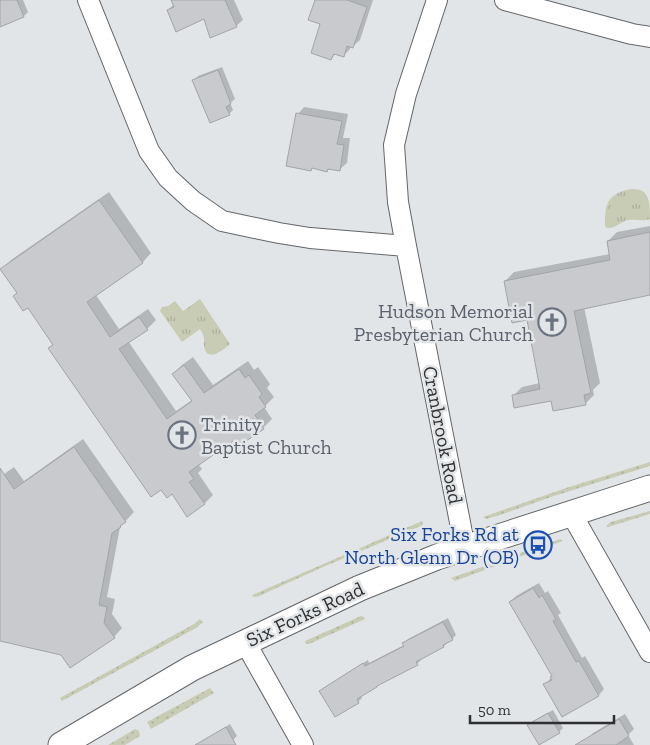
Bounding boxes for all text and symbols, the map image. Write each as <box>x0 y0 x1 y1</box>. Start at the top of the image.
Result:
place label: Hudson Memorial Presbyterian Church <box>354 299 534 346</box>
church icon: Hudson Memorial Presbyterian Church <box>537 307 567 337</box>
street label: Cranbrook Road <box>418 364 468 506</box>
place label: Trinity Baptist Church <box>201 412 332 459</box>
church icon: Trinity Baptist Church <box>167 420 197 450</box>
place label: Six Forks Rd at North Glenn Dr (OB) <box>344 522 520 569</box>
bus stop icon: Six Forks Rd at North Glenn Dr (OB) <box>523 530 553 560</box>
street label: Six Forks Road <box>242 576 368 652</box>
scale bar <box>470 692 614 724</box>
text: 50 m <box>478 701 511 719</box>

